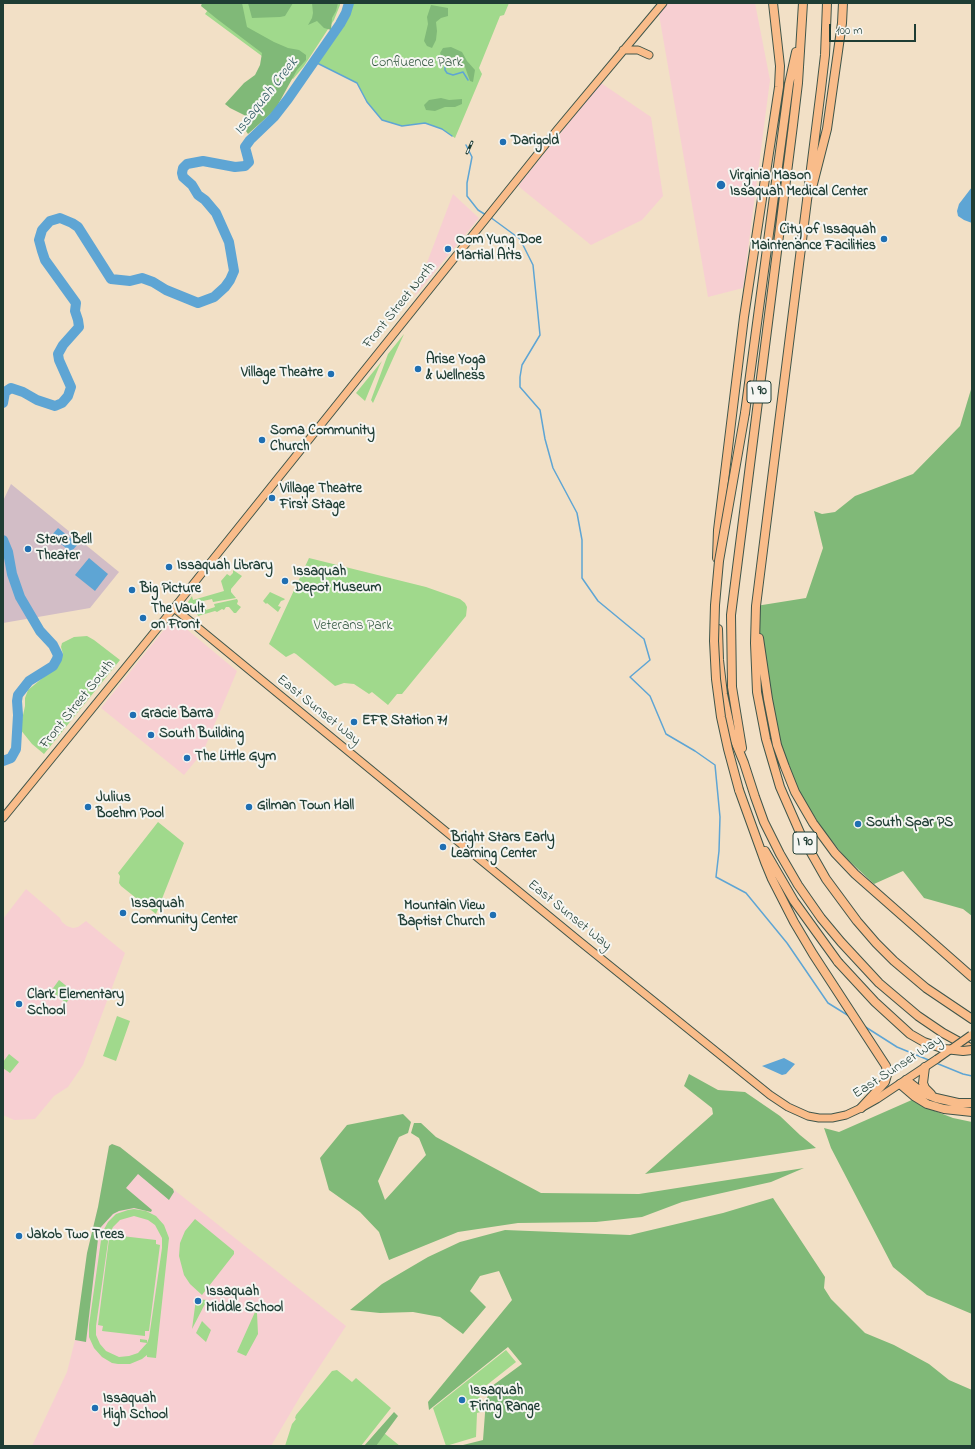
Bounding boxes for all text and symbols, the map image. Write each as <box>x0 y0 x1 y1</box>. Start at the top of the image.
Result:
scale bar <box>831 16 918 42</box>
text: 100 m <box>836 22 863 40</box>
water label: Issaquah Creek <box>231 55 303 139</box>
park label: Confluence Park <box>371 56 463 72</box>
place label: Darigold <box>511 134 559 150</box>
marker: Darigold <box>498 137 508 147</box>
place label: Virginia Mason Issaquah Medical Center <box>730 169 868 202</box>
marker: Virginia Mason Issaquah Medical Center <box>715 179 727 191</box>
place label: City of Issaquah Maintenance Facilities <box>751 223 876 256</box>
place label: Oom Yung Doe Martial Arts <box>456 233 542 266</box>
marker: City of Issaquah Maintenance Facilities <box>879 234 889 244</box>
marker: Oom Yung Doe Martial Arts <box>443 244 453 254</box>
street label: Front Street North <box>360 260 440 352</box>
place label: Arise Yoga & Wellness <box>426 353 486 386</box>
marker: Arise Yoga & Wellness <box>413 364 423 374</box>
place label: Village Theatre <box>241 366 323 382</box>
marker: Village Theatre <box>326 369 336 379</box>
road number: I 90 <box>747 381 771 403</box>
place label: Soma Community Church <box>270 424 375 456</box>
marker: Soma Community Church <box>257 435 267 445</box>
place label: Village Theatre First Stage <box>280 482 362 514</box>
marker: Village Theatre First Stage <box>267 493 277 503</box>
place label: Steve Bell Theater <box>36 533 92 566</box>
marker: Steve Bell Theater <box>23 544 33 554</box>
place label: Issaquah Library <box>177 559 273 575</box>
marker: Issaquah Library <box>164 562 174 572</box>
place label: Issaquah Depot Museum <box>293 565 381 598</box>
marker: Issaquah Depot Museum <box>280 576 290 586</box>
place label: Big Picture <box>140 582 201 598</box>
marker: Big Picture <box>127 585 137 595</box>
place label: The Vault on Front <box>151 602 205 634</box>
marker: The Vault on Front <box>138 613 148 623</box>
park label: Veterans Park <box>314 619 392 635</box>
street label: Front Street South <box>37 657 119 753</box>
street label: East Sunset Way <box>273 672 363 750</box>
place label: Gracie Barra <box>141 707 213 723</box>
marker: Gracie Barra <box>128 710 138 720</box>
place label: EFR Station 71 <box>362 714 447 730</box>
marker: EFR Station 71 <box>349 717 359 727</box>
place label: South Building <box>159 727 244 743</box>
marker: South Building <box>146 730 156 740</box>
place label: The Little Gym <box>195 750 276 766</box>
marker: The Little Gym <box>182 753 192 763</box>
place label: Julius Boehm Pool <box>96 791 164 824</box>
place label: Gilman Town Hall <box>257 799 354 815</box>
marker: Julius Boehm Pool <box>83 802 93 812</box>
marker: Gilman Town Hall <box>244 802 254 812</box>
place label: South Spar PS <box>866 816 953 832</box>
marker: South Spar PS <box>853 819 863 829</box>
place label: Bright Stars Early Learning Center <box>451 831 555 864</box>
road number: I 90 <box>793 832 817 854</box>
marker: Bright Stars Early Learning Center <box>438 842 448 852</box>
street label: East Sunset Way <box>524 877 614 955</box>
place label: Issaquah Community Center <box>131 897 237 930</box>
place label: Mountain View Baptist Church <box>398 899 485 932</box>
marker: Issaquah Community Center <box>118 908 128 918</box>
marker: Mountain View Baptist Church <box>488 910 498 920</box>
place label: Clark Elementary School <box>27 988 124 1020</box>
marker: Clark Elementary School <box>14 999 24 1009</box>
street label: East Sunset Way <box>850 1033 946 1103</box>
place label: Jakob Two Trees <box>27 1228 124 1244</box>
marker: Jakob Two Trees <box>14 1231 24 1241</box>
place label: Issaquah Middle School <box>206 1285 283 1318</box>
marker: Issaquah Middle School <box>193 1296 203 1306</box>
place label: Issaquah Firing Range <box>470 1384 540 1416</box>
place label: Issaquah High School <box>103 1392 168 1424</box>
marker: Issaquah Firing Range <box>457 1395 467 1405</box>
marker: Issaquah High School <box>90 1403 100 1413</box>

